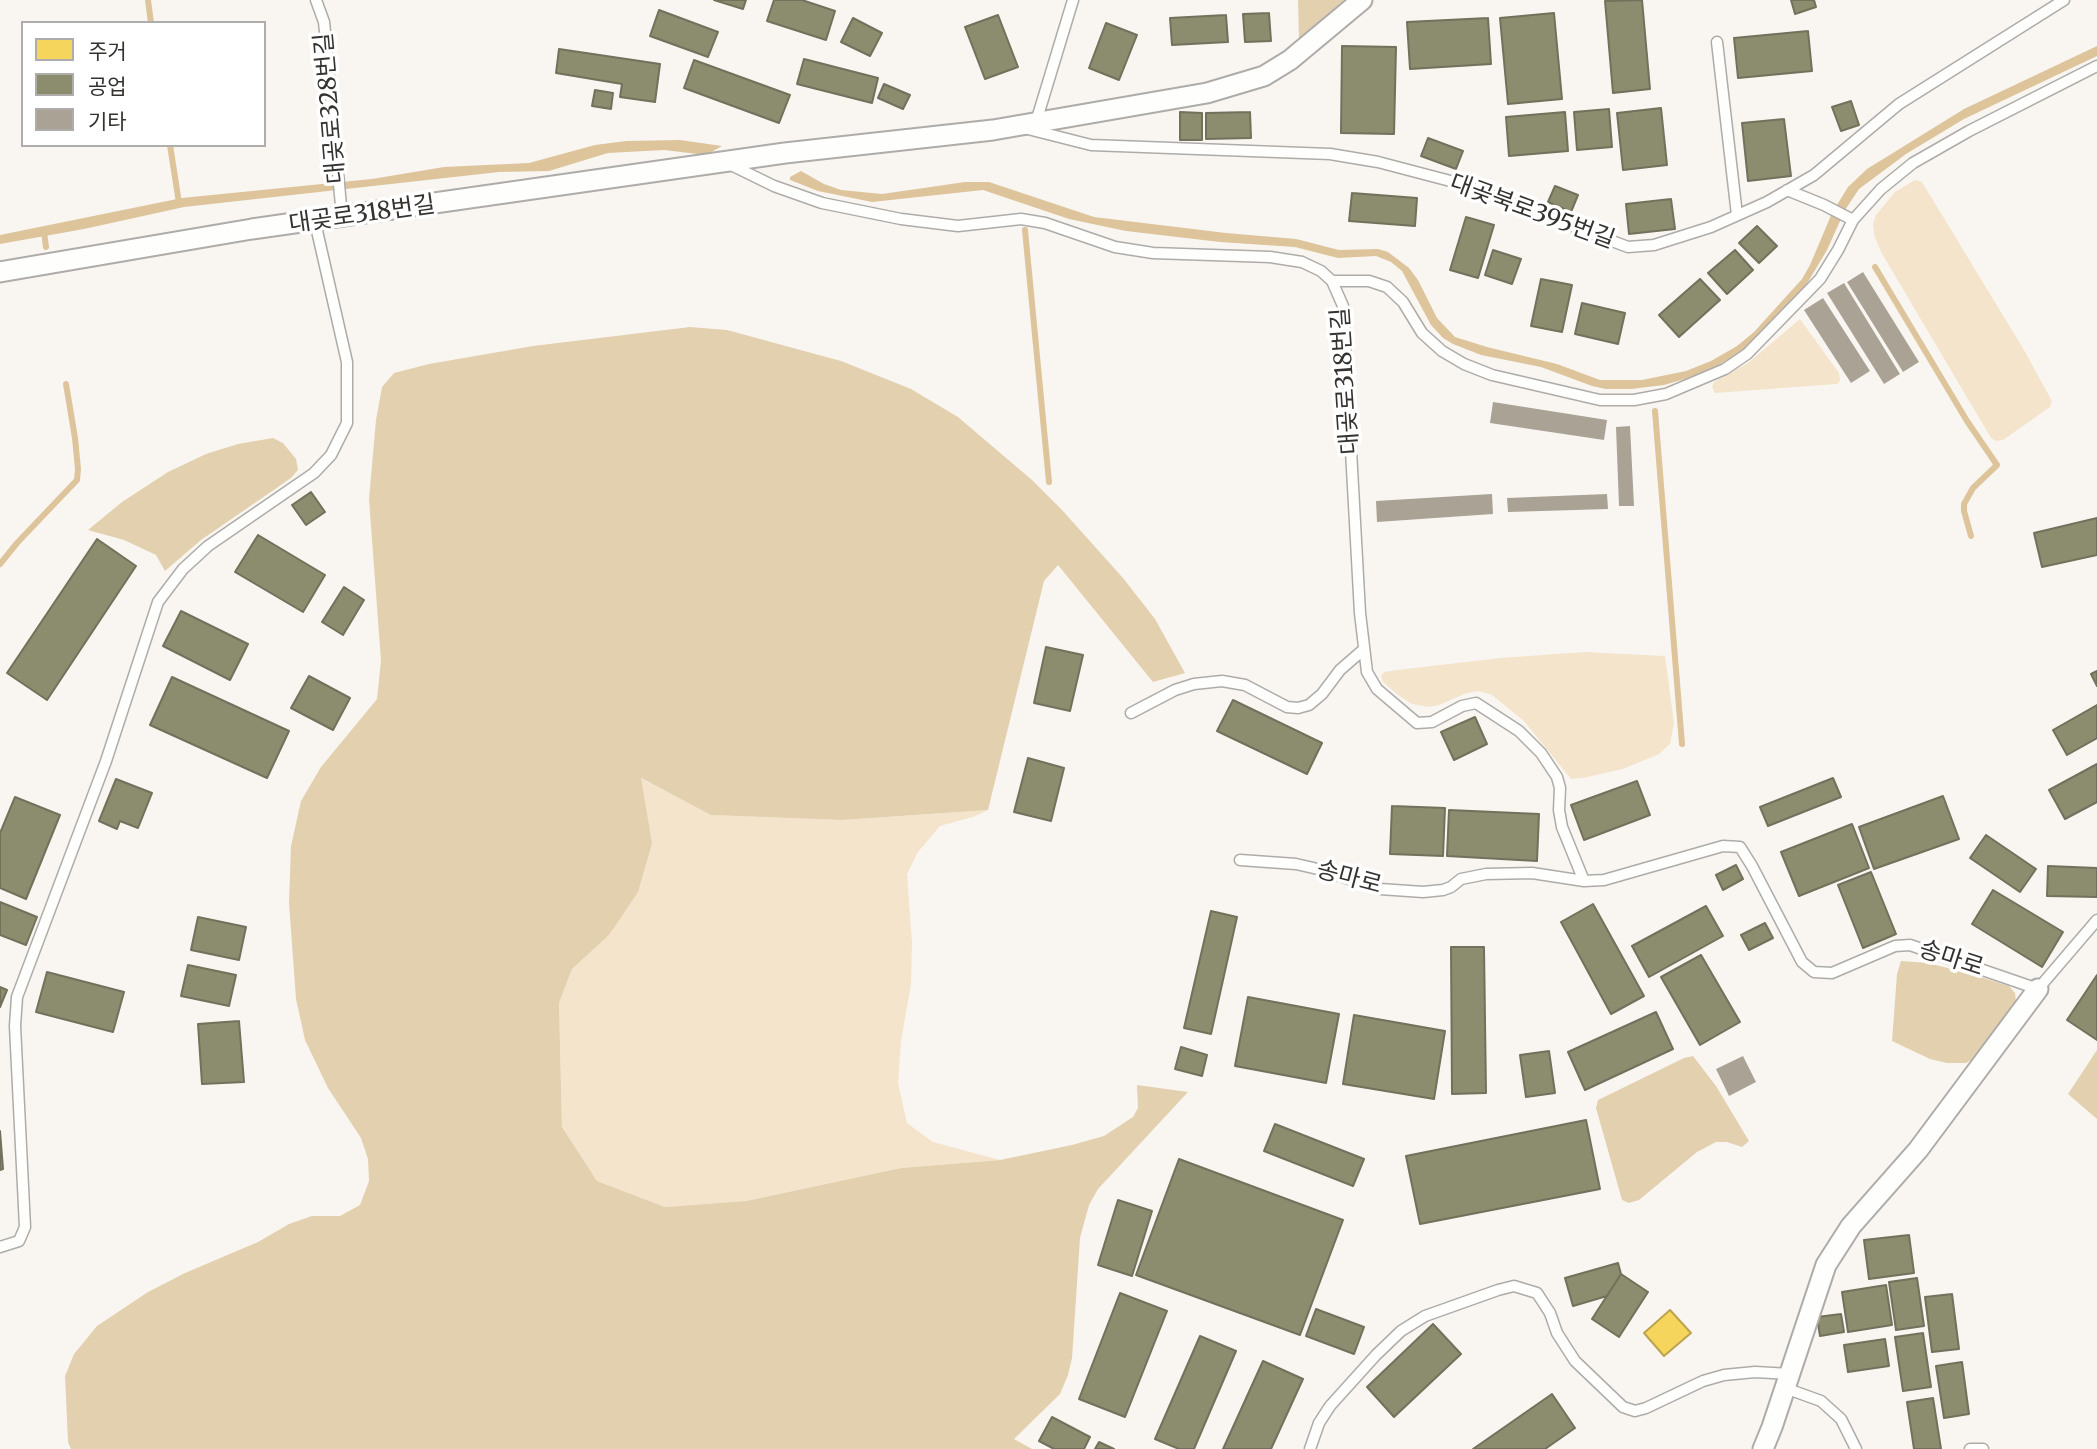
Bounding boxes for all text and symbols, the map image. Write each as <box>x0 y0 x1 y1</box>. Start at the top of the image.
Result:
legend <box>21 21 266 147</box>
street label: 대곶로328번길 <box>310 31 352 185</box>
text: 주거 <box>88 38 127 65</box>
text: 공업 <box>88 73 127 100</box>
text: 기타 <box>88 108 127 135</box>
street label: 대곶북로395번길 <box>1446 169 1618 255</box>
street label: 대곶로318번길 <box>287 190 437 240</box>
street label: 대곶로318번길 <box>1326 306 1366 456</box>
street label: 송마로 <box>1313 856 1385 900</box>
street label: 송마로 <box>1915 935 1987 983</box>

